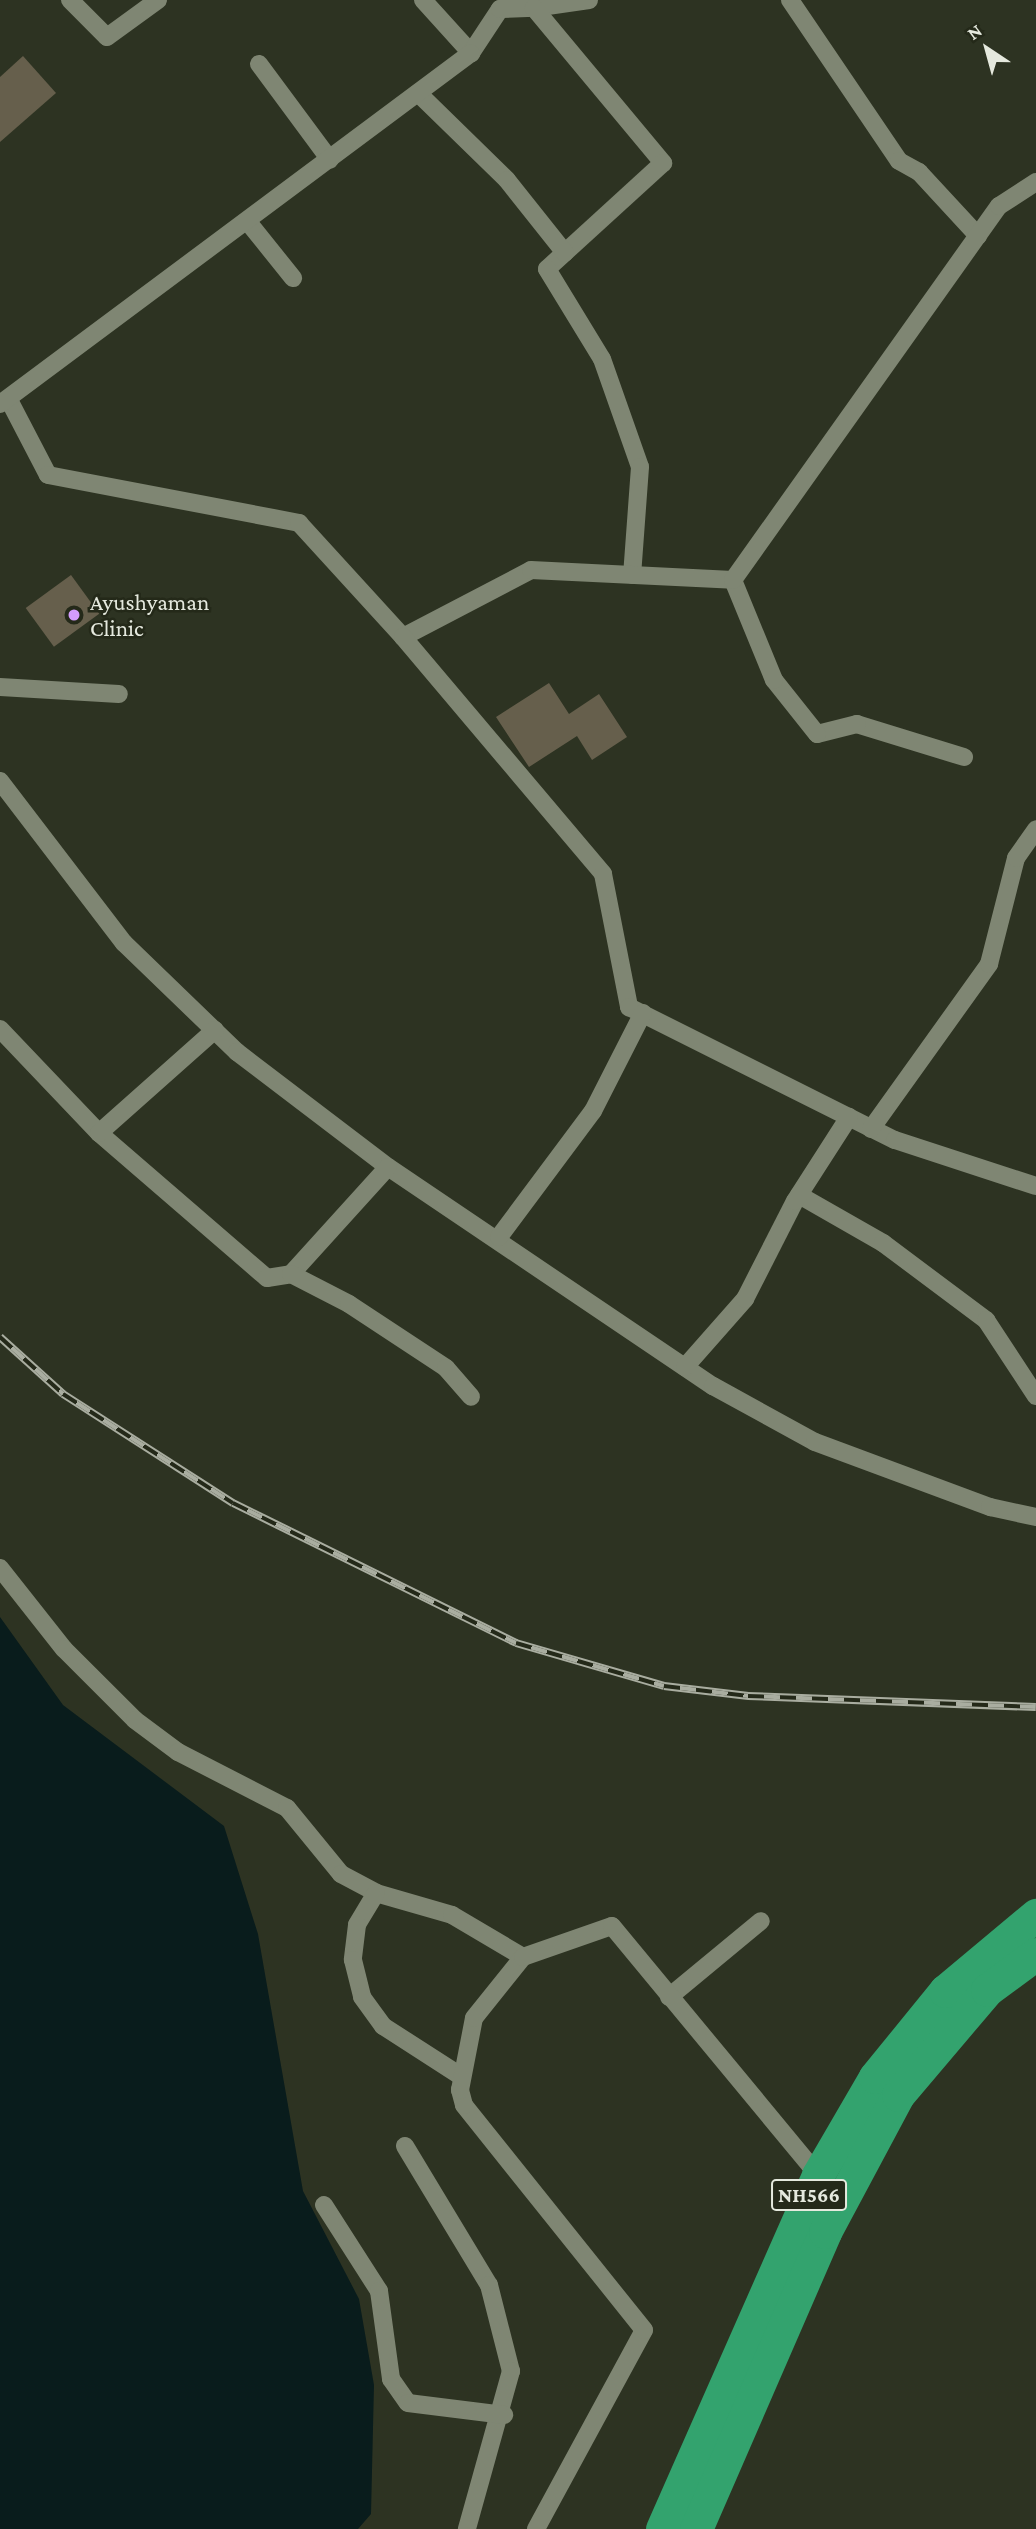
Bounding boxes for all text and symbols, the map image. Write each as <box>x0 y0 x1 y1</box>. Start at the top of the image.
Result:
north arrow <box>952 14 1022 84</box>
text: N <box>963 19 986 44</box>
place label: Ayushyaman Clinic <box>90 588 209 642</box>
marker: Ayushyaman Clinic <box>64 605 84 625</box>
road number: NH566 <box>770 2178 848 2212</box>

